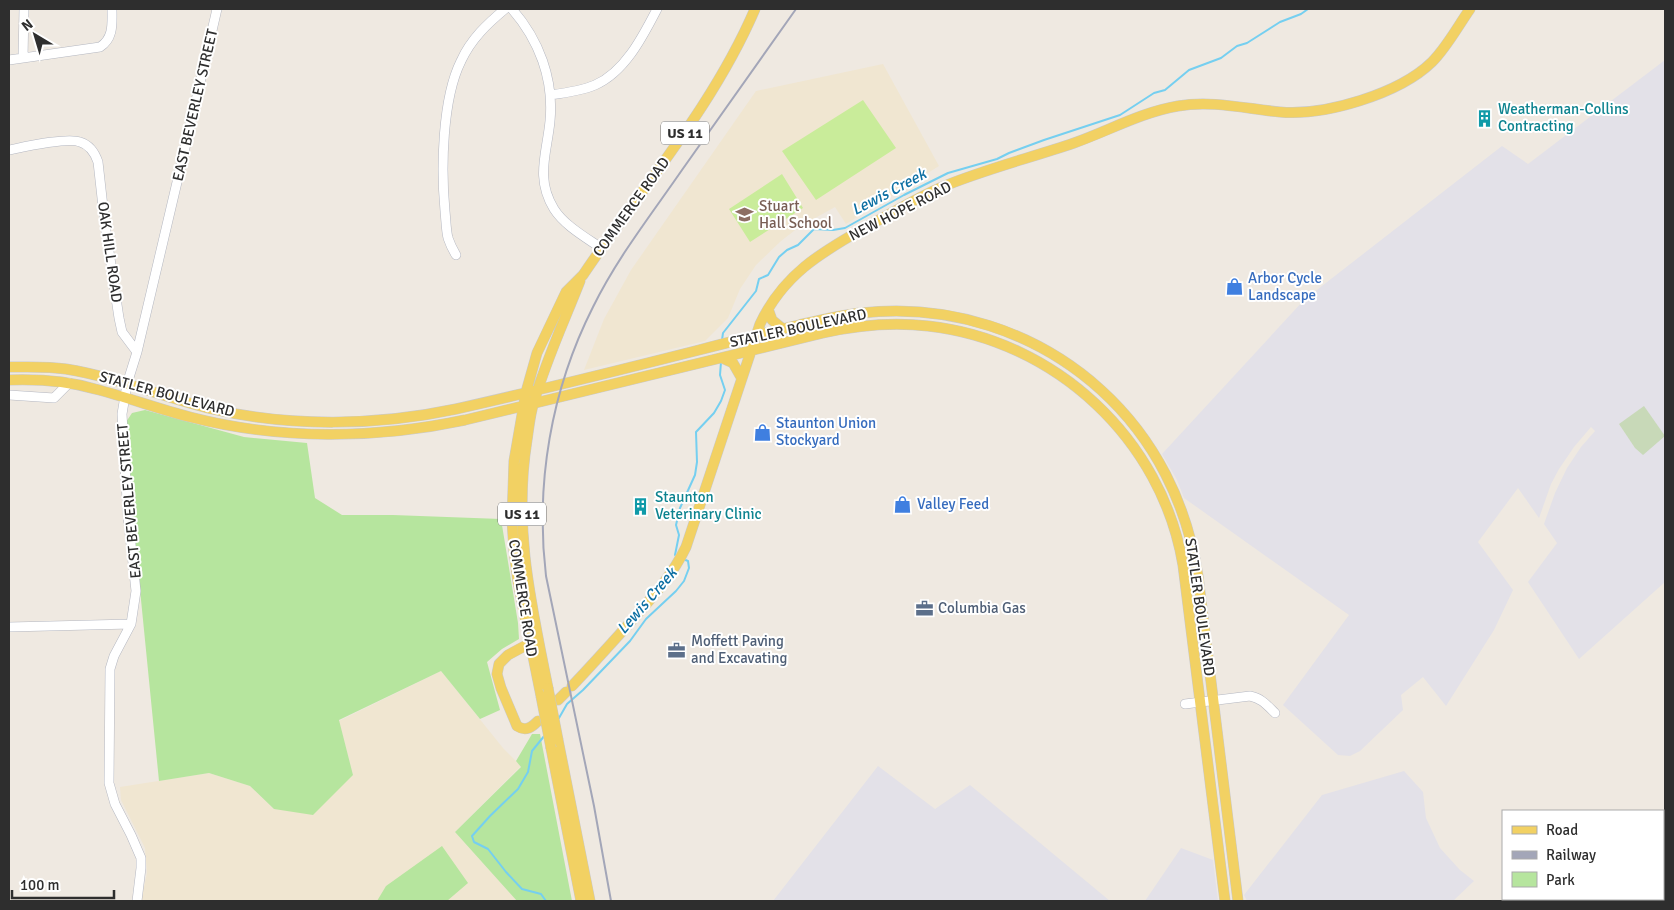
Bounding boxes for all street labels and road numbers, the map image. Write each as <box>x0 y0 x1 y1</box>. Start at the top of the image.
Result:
street label: EAST BEVERLEY STREET <box>169 27 221 183</box>
road number: US 11 <box>661 122 709 144</box>
street label: COMMERCE ROAD <box>589 154 673 260</box>
street label: NEW HOPE ROAD <box>846 177 954 245</box>
street label: OAK HILL ROAD <box>94 200 126 304</box>
street label: STATLER BOULEVARD <box>728 305 868 351</box>
street label: STATLER BOULEVARD <box>97 367 237 421</box>
street label: EAST BEVERLEY STREET <box>113 422 145 579</box>
road number: US 11 <box>498 502 546 526</box>
street label: STATLER BOULEVARD <box>1181 537 1219 677</box>
street label: COMMERCE ROAD <box>505 538 541 658</box>

